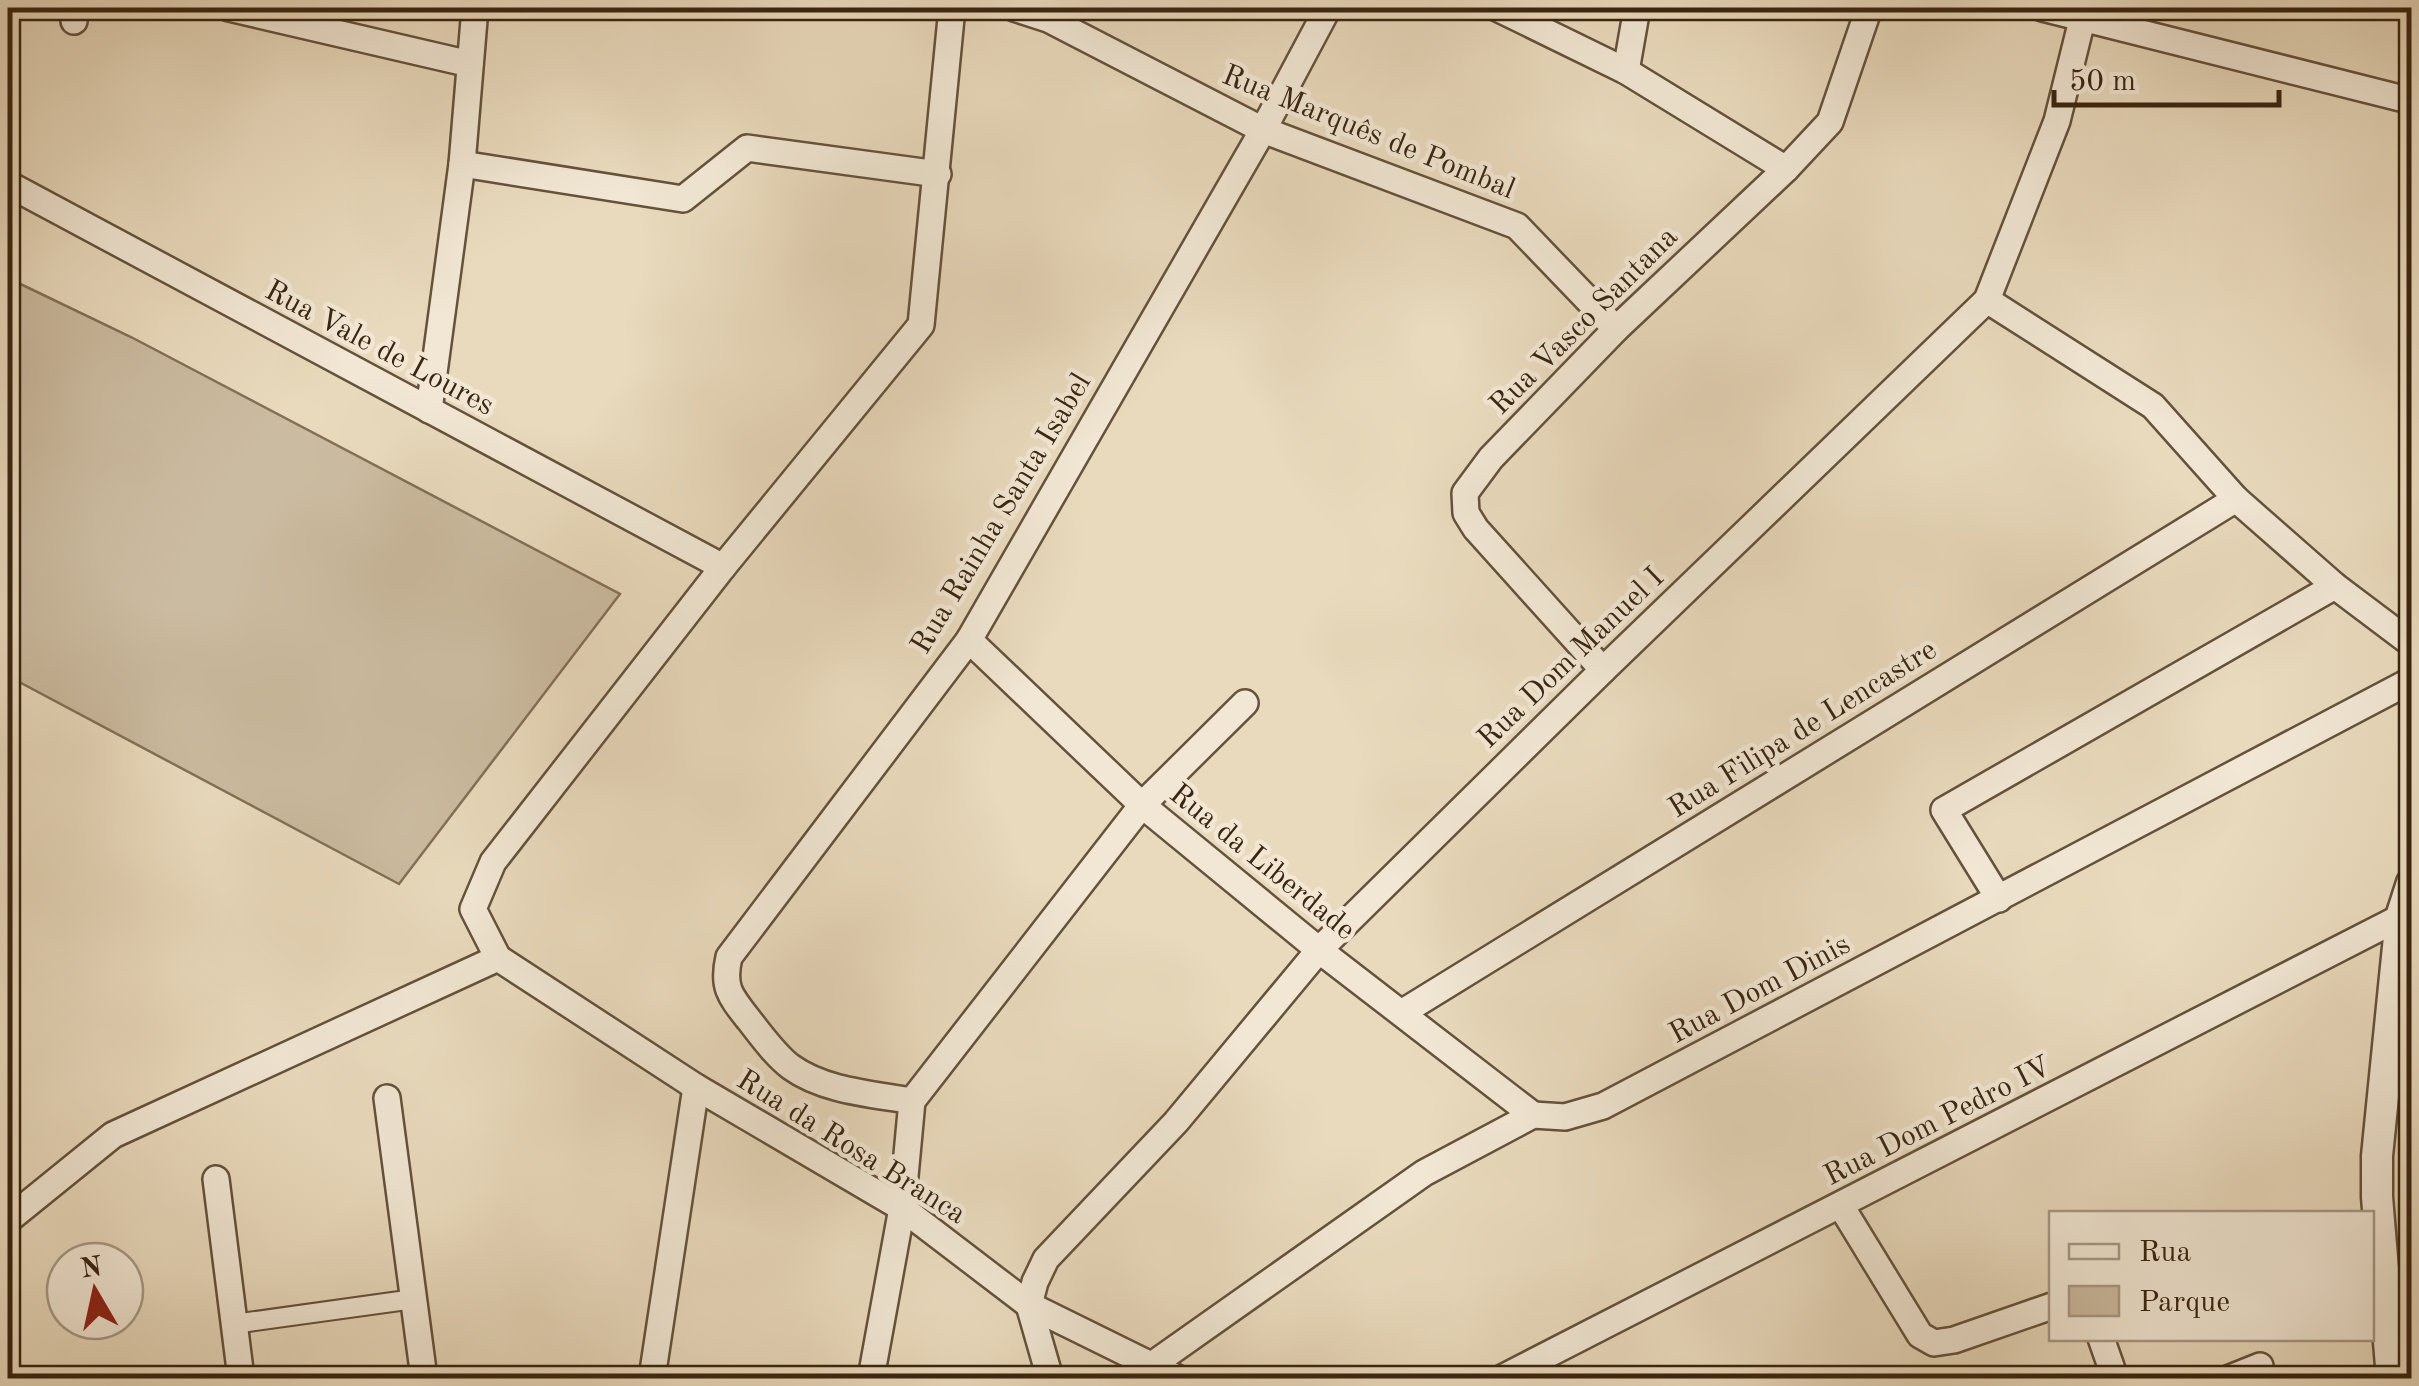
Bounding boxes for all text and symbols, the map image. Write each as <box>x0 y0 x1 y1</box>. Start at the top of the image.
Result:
scale bar <box>2054 45 2279 107</box>
street label: Rua Marquês de Pombal <box>1218 60 1519 205</box>
text: 50 m <box>2069 67 2136 97</box>
street label: Rua Vasco Santana <box>1485 222 1684 421</box>
street label: Rua Vale de Loures <box>260 276 498 422</box>
street label: Rua Rainha Santa Isabel <box>906 369 1097 659</box>
street label: Rua Dom Manuel I <box>1473 562 1670 755</box>
street label: Rua Filipa de Lencastre <box>1664 635 1942 824</box>
street label: Rua da Liberdade <box>1163 779 1360 946</box>
street label: Rua Dom Dinis <box>1665 930 1855 1050</box>
street label: Rua Dom Pedro IV <box>1820 1052 2056 1192</box>
street label: Rua da Rosa Branca <box>731 1065 971 1230</box>
legend <box>2049 1211 2374 1341</box>
text: Rua <box>2139 1238 2192 1268</box>
north arrow <box>45 1241 145 1341</box>
text: N <box>79 1254 105 1285</box>
text: Parque <box>2139 1288 2230 1318</box>

